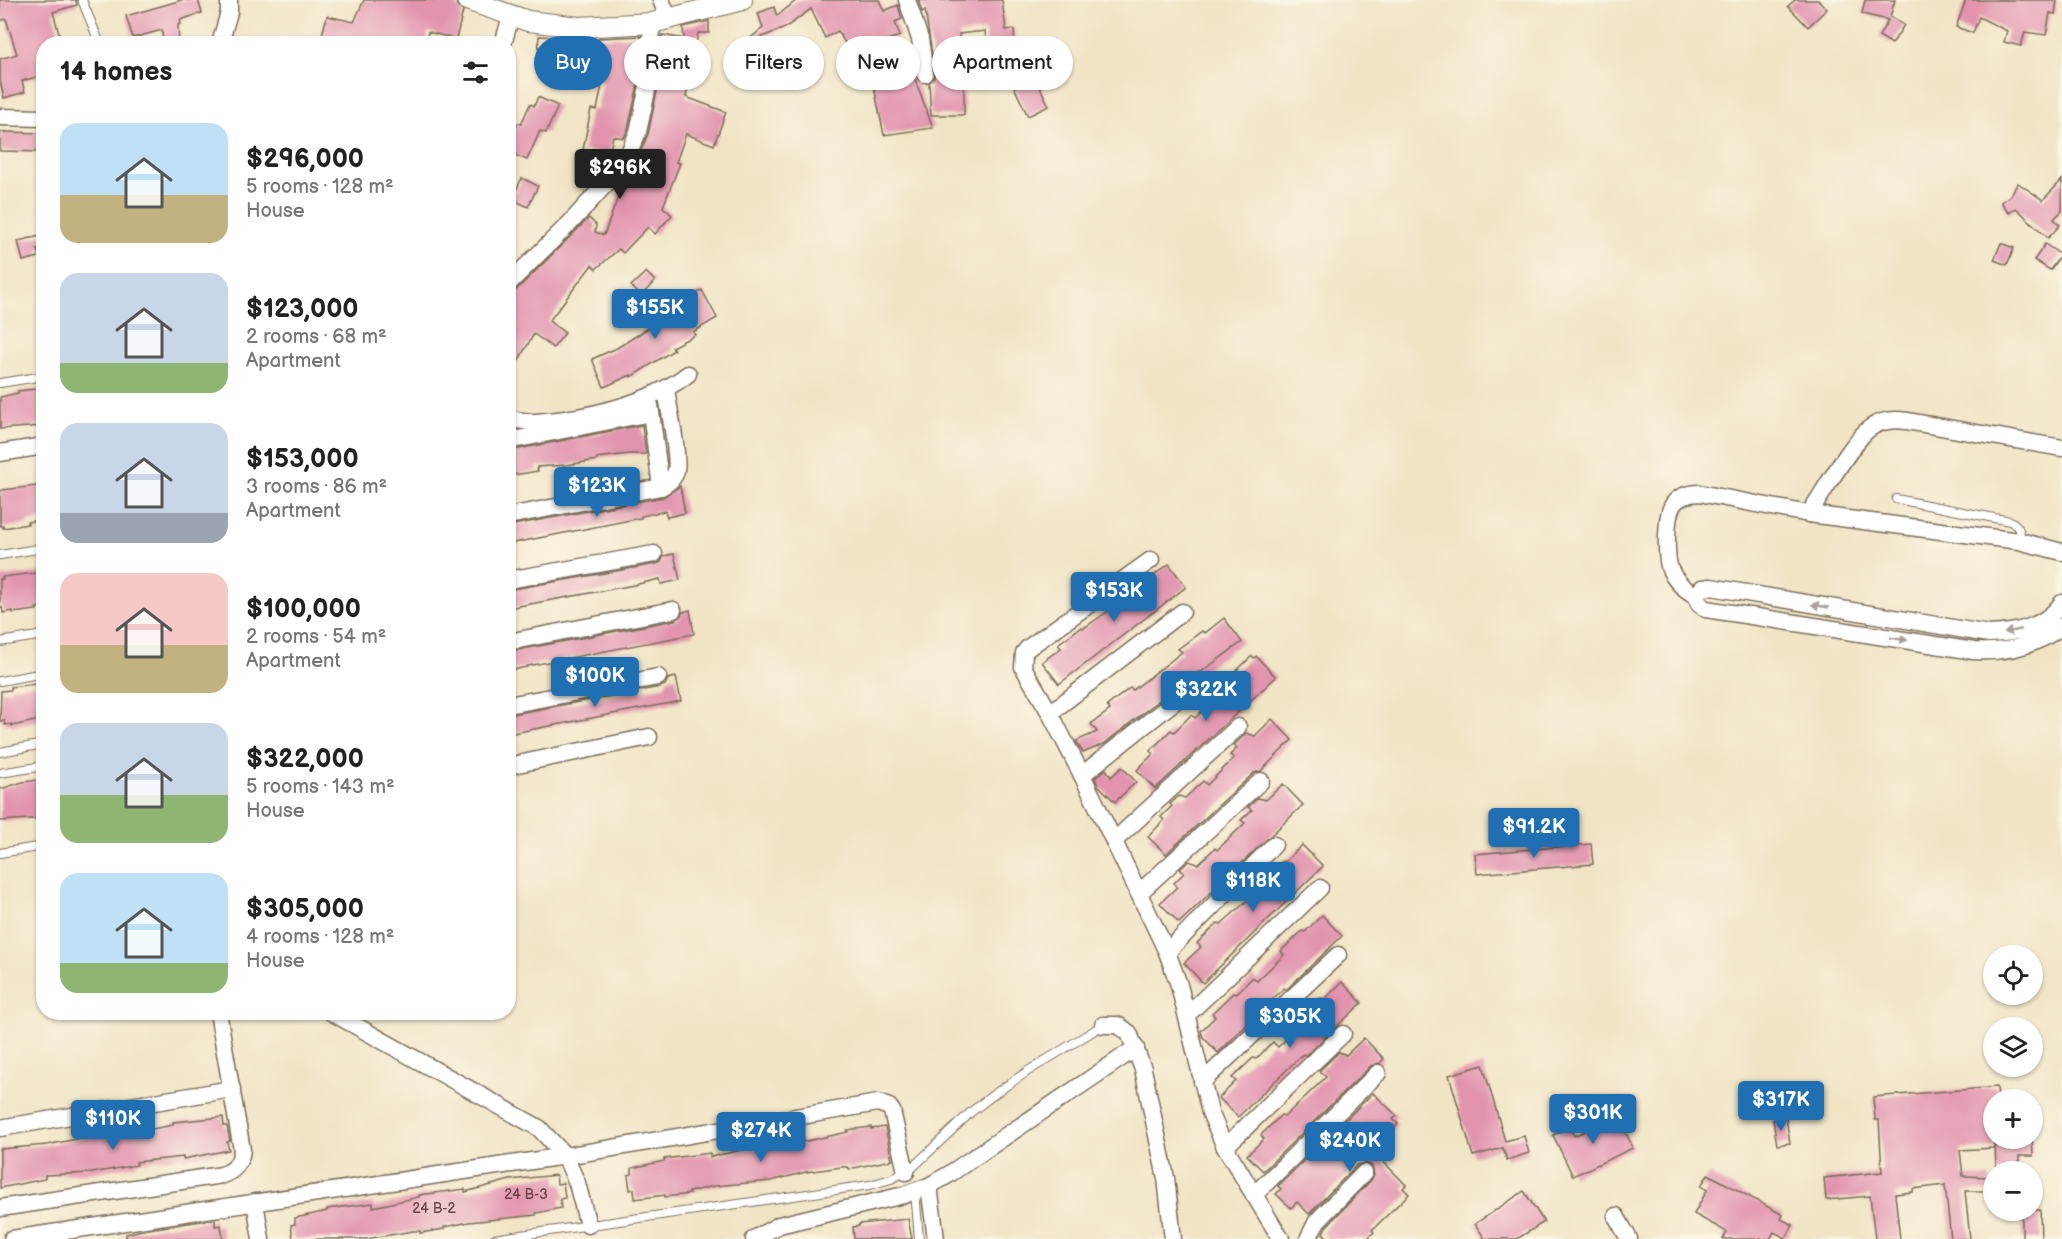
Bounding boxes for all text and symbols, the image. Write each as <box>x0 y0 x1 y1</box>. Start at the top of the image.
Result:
chip: Buy <box>534 36 612 90</box>
chip: Rent <box>624 36 711 90</box>
chip: Filters <box>723 36 824 90</box>
chip: New <box>836 36 920 90</box>
chip: Apartment <box>932 36 1073 90</box>
icon: filters <box>459 56 492 89</box>
text: 14 homes <box>60 57 172 88</box>
text: $296,000 <box>246 144 364 175</box>
icon: home <box>108 147 180 219</box>
pin: $296K <box>578 149 662 200</box>
text: $296K <box>589 156 651 180</box>
text: 5 rooms · 128 m² <box>246 175 394 199</box>
text: House <box>246 199 305 223</box>
pin: $155K <box>613 289 697 340</box>
text: $123,000 <box>246 294 359 325</box>
text: $155K <box>626 296 684 320</box>
icon: home <box>108 297 180 369</box>
text: 2 rooms · 68 m² <box>246 325 387 349</box>
text: Apartment <box>246 349 341 373</box>
text: $153,000 <box>246 444 359 475</box>
icon: home <box>108 447 180 519</box>
pin: $123K <box>555 467 639 518</box>
text: $123K <box>568 474 626 498</box>
text: 3 rooms · 86 m² <box>246 475 387 499</box>
text: Apartment <box>246 499 341 523</box>
pin: $153K <box>1072 572 1156 623</box>
text: $153K <box>1085 579 1143 603</box>
text: $100,000 <box>246 594 361 625</box>
icon: home <box>108 597 180 669</box>
one-way arrow <box>1811 601 1830 610</box>
text: 2 rooms · 54 m² <box>246 625 386 649</box>
one-way arrow <box>2003 627 2022 637</box>
one-way arrow <box>1890 634 1909 643</box>
text: Apartment <box>246 649 341 673</box>
pin: $100K <box>553 657 637 708</box>
text: $100K <box>565 664 625 688</box>
pin: $322K <box>1164 671 1248 722</box>
text: $322K <box>1175 678 1237 702</box>
text: $322,000 <box>246 744 364 775</box>
icon: home <box>108 747 180 819</box>
text: 5 rooms · 143 m² <box>246 775 395 799</box>
text: House <box>246 799 305 823</box>
pin: $91.2K <box>1485 808 1583 859</box>
text: $91.2K <box>1502 815 1566 839</box>
pin: $118K <box>1211 862 1295 913</box>
text: $118K <box>1225 869 1281 893</box>
text: $305,000 <box>246 894 364 925</box>
icon: home <box>108 897 180 969</box>
text: 4 rooms · 128 m² <box>246 925 394 949</box>
map controls <box>1983 945 2043 1221</box>
button: locate <box>1983 945 2043 1005</box>
text: House <box>246 949 305 973</box>
pin: $305K <box>1248 998 1332 1049</box>
text: $305K <box>1259 1005 1321 1029</box>
button: layers <box>1983 1017 2043 1077</box>
pin: $317K <box>1739 1081 1823 1132</box>
text: $317K <box>1752 1088 1810 1112</box>
button: + <box>1983 1089 2043 1149</box>
pin: $301K <box>1551 1094 1635 1145</box>
pin: $110K <box>71 1100 155 1151</box>
text: $301K <box>1563 1101 1623 1125</box>
text: $110K <box>85 1107 141 1131</box>
pin: $274K <box>719 1112 803 1163</box>
text: $274K <box>730 1119 792 1143</box>
pin: $240K <box>1308 1122 1392 1173</box>
text: $240K <box>1319 1129 1381 1153</box>
button: − <box>1983 1161 2043 1221</box>
house number: 24 B-3 <box>504 1186 548 1203</box>
house number: 24 B-2 <box>412 1200 456 1217</box>

